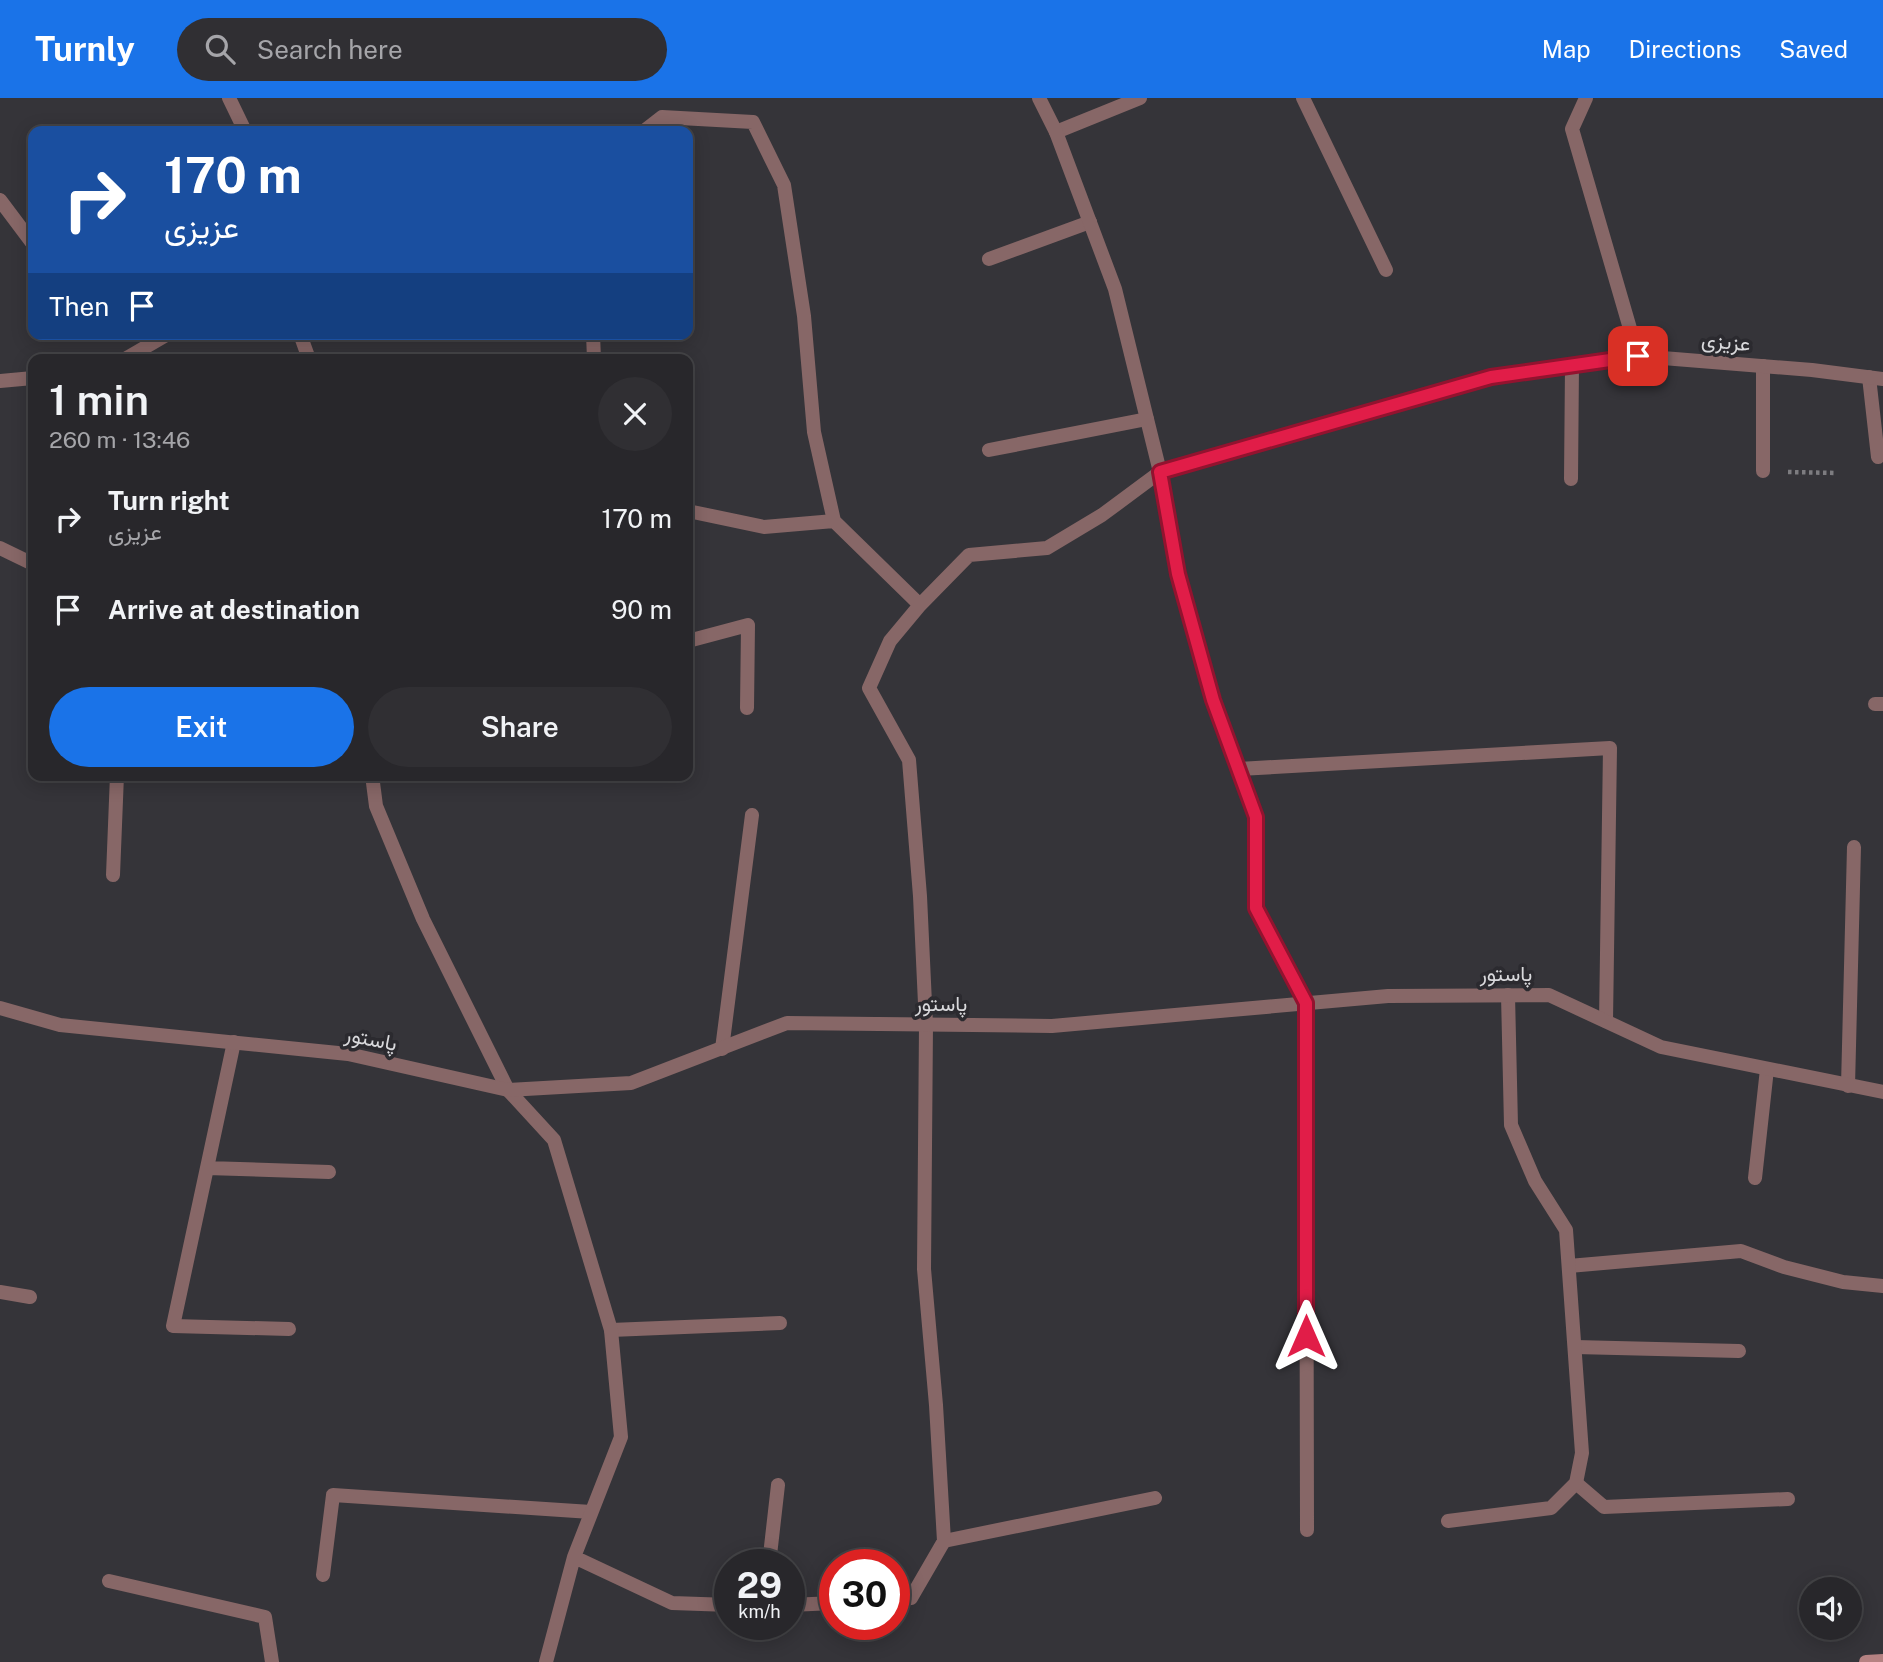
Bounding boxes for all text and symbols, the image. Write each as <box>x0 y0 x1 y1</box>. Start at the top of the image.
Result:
search box <box>177 18 667 81</box>
text: Turnly <box>35 30 135 68</box>
icon: search <box>201 30 239 68</box>
text: Search here <box>257 34 403 65</box>
text: Map <box>1542 35 1591 63</box>
text: Directions <box>1629 35 1741 63</box>
text: Saved <box>1779 35 1848 63</box>
text: 170 m <box>164 146 302 204</box>
icon: right <box>49 154 140 245</box>
text: عزیزی <box>164 208 239 245</box>
icon: arrive <box>123 287 161 325</box>
text: Then <box>49 291 109 322</box>
pin <box>1608 326 1668 386</box>
street label: عزیزی <box>1700 327 1752 357</box>
icon: arrive <box>1619 337 1657 375</box>
text: 1 min <box>49 375 149 424</box>
button: close <box>598 377 672 451</box>
text: 260 m · 13:46 <box>49 426 190 453</box>
text: Turn right <box>108 485 230 516</box>
icon: right <box>49 500 87 538</box>
text: 170 m <box>602 503 672 534</box>
text: عزیزی <box>108 518 162 545</box>
icon: arrive <box>49 591 87 629</box>
text: Arrive at destination <box>108 594 360 625</box>
text: 90 m <box>611 594 672 625</box>
button: Exit <box>49 687 354 767</box>
button: Share <box>368 687 672 767</box>
street label: پاستور <box>1479 961 1532 988</box>
street label: پاستور <box>914 991 967 1018</box>
street label: پاستور <box>342 1021 399 1058</box>
position arrow <box>1269 1299 1343 1373</box>
speed limit sign: 30 <box>819 1549 910 1640</box>
text: 29 <box>737 1565 782 1606</box>
map controls <box>1799 1577 1862 1640</box>
button: sound <box>1799 1577 1862 1640</box>
text: km/h <box>738 1601 781 1622</box>

